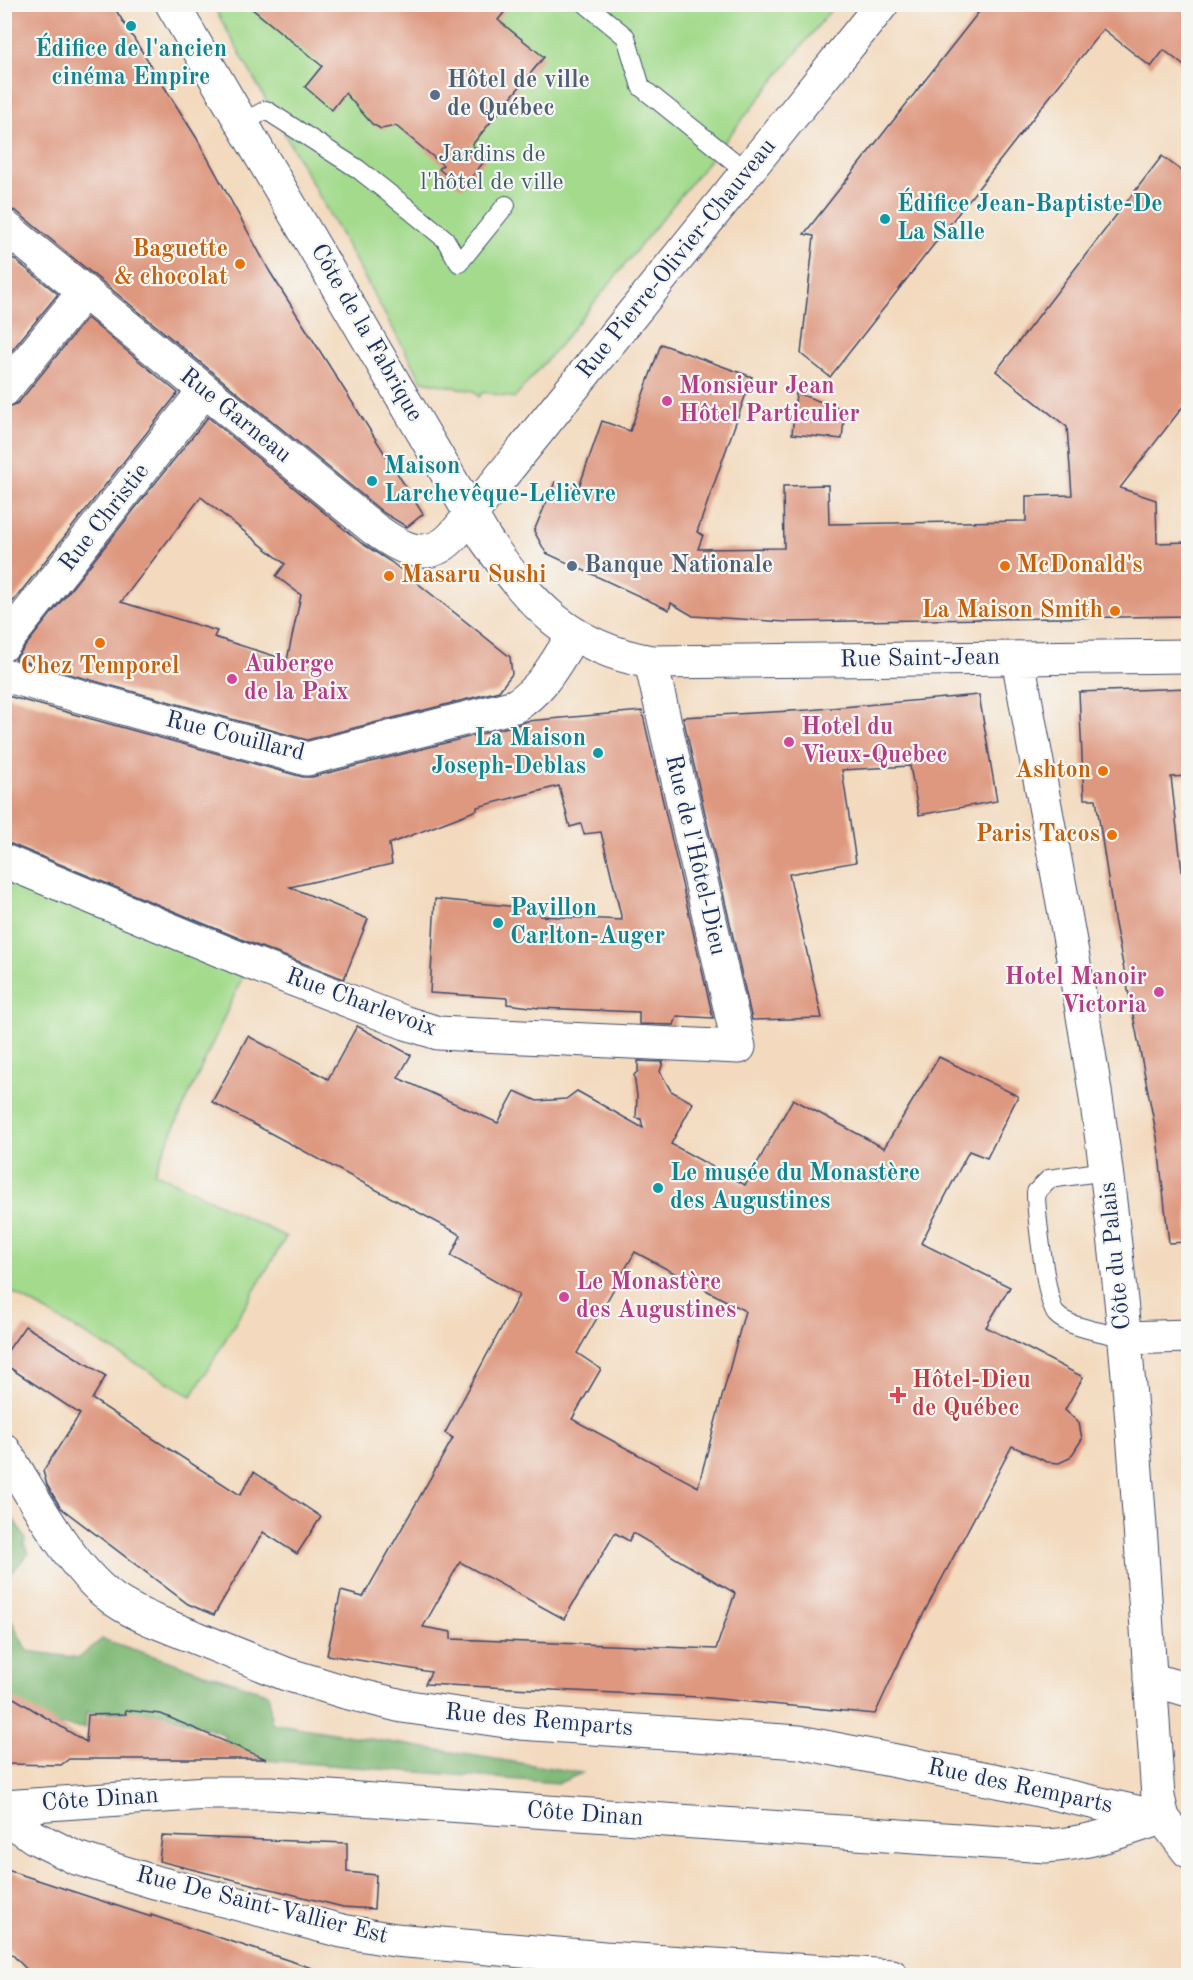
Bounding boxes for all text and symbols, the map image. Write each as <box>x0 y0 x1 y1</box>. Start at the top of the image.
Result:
marker: Édifice de l'ancien cinéma Empire <box>124 19 138 33</box>
place label: Édifice de l'ancien cinéma Empire <box>35 32 227 90</box>
place label: Hôtel de ville de Québec <box>447 69 590 121</box>
marker: Hôtel de ville de Québec <box>428 88 442 102</box>
street label: Rue Pierre-Olivier-Chauveau <box>573 134 781 384</box>
park label: Jardins de l'hôtel de ville <box>420 143 564 195</box>
place label: Édifice Jean-Baptiste-De La Salle <box>897 187 1163 245</box>
marker: Édifice Jean-Baptiste-De La Salle <box>878 212 892 226</box>
place label: Baguette & chocolat <box>114 238 228 290</box>
street label: Côte de la Fabrique <box>305 240 427 426</box>
marker: Baguette & chocolat <box>233 257 247 271</box>
street label: Rue Garneau <box>175 364 295 468</box>
place label: Monsieur Jean Hôtel Particulier <box>679 375 860 427</box>
marker: Monsieur Jean Hôtel Particulier <box>660 394 674 408</box>
place label: Maison Larchevêque-Lelièvre <box>384 455 616 507</box>
street label: Rue Christie <box>56 460 154 576</box>
marker: Maison Larchevêque-Lelièvre <box>365 474 379 488</box>
place label: Banque Nationale <box>584 554 773 578</box>
place label: McDonald's <box>1017 554 1142 578</box>
marker: Banque Nationale <box>565 559 579 573</box>
marker: McDonald's <box>998 559 1012 573</box>
place label: Masaru Sushi <box>401 564 546 588</box>
marker: Masaru Sushi <box>382 569 396 583</box>
place label: La Maison Smith <box>922 599 1103 623</box>
marker: La Maison Smith <box>1108 604 1122 618</box>
marker: Chez Temporel <box>93 636 107 650</box>
street label: Rue Saint-Jean <box>840 646 1000 672</box>
place label: Auberge de la Paix <box>244 653 349 705</box>
place label: Chez Temporel <box>21 655 179 679</box>
marker: Auberge de la Paix <box>225 672 239 686</box>
street label: Rue Couillard <box>163 708 307 766</box>
place label: Hotel du Vieux-Quebec <box>801 716 948 768</box>
place label: La Maison Joseph-Deblas <box>431 727 586 779</box>
marker: Hotel du Vieux-Quebec <box>782 735 796 749</box>
marker: La Maison Joseph-Deblas <box>591 746 605 760</box>
street label: Rue de l'Hôtel-Dieu <box>660 752 730 958</box>
place label: Ashton <box>1015 759 1091 783</box>
marker: Ashton <box>1096 764 1110 778</box>
place label: Paris Tacos <box>976 823 1100 847</box>
marker: Paris Tacos <box>1105 828 1119 842</box>
place label: Pavillon Carlton-Auger <box>510 897 665 949</box>
marker: Pavillon Carlton-Auger <box>491 916 505 930</box>
street label: Rue Charlevoix <box>282 965 440 1041</box>
place label: Hotel Manoir Victoria <box>1004 966 1147 1018</box>
marker: Hotel Manoir Victoria <box>1152 985 1166 999</box>
place label: Le musée du Monastère des Augustines <box>670 1162 920 1214</box>
marker: Le musée du Monastère des Augustines <box>651 1181 665 1195</box>
street label: Côte du Palais <box>1096 1181 1136 1331</box>
place label: Le Monastère des Augustines <box>576 1271 736 1323</box>
marker: Le Monastère des Augustines <box>557 1290 571 1304</box>
place label: Hôtel-Dieu de Québec <box>912 1369 1031 1421</box>
marker: Hôtel-Dieu de Québec <box>889 1386 907 1404</box>
street label: Rue des Remparts <box>444 1701 634 1741</box>
street label: Rue des Remparts <box>925 1756 1115 1818</box>
street label: Côte Dinan <box>41 1784 159 1816</box>
street label: Côte Dinan <box>526 1799 644 1831</box>
street label: Rue De Saint-Vallier Est <box>134 1863 390 1949</box>

